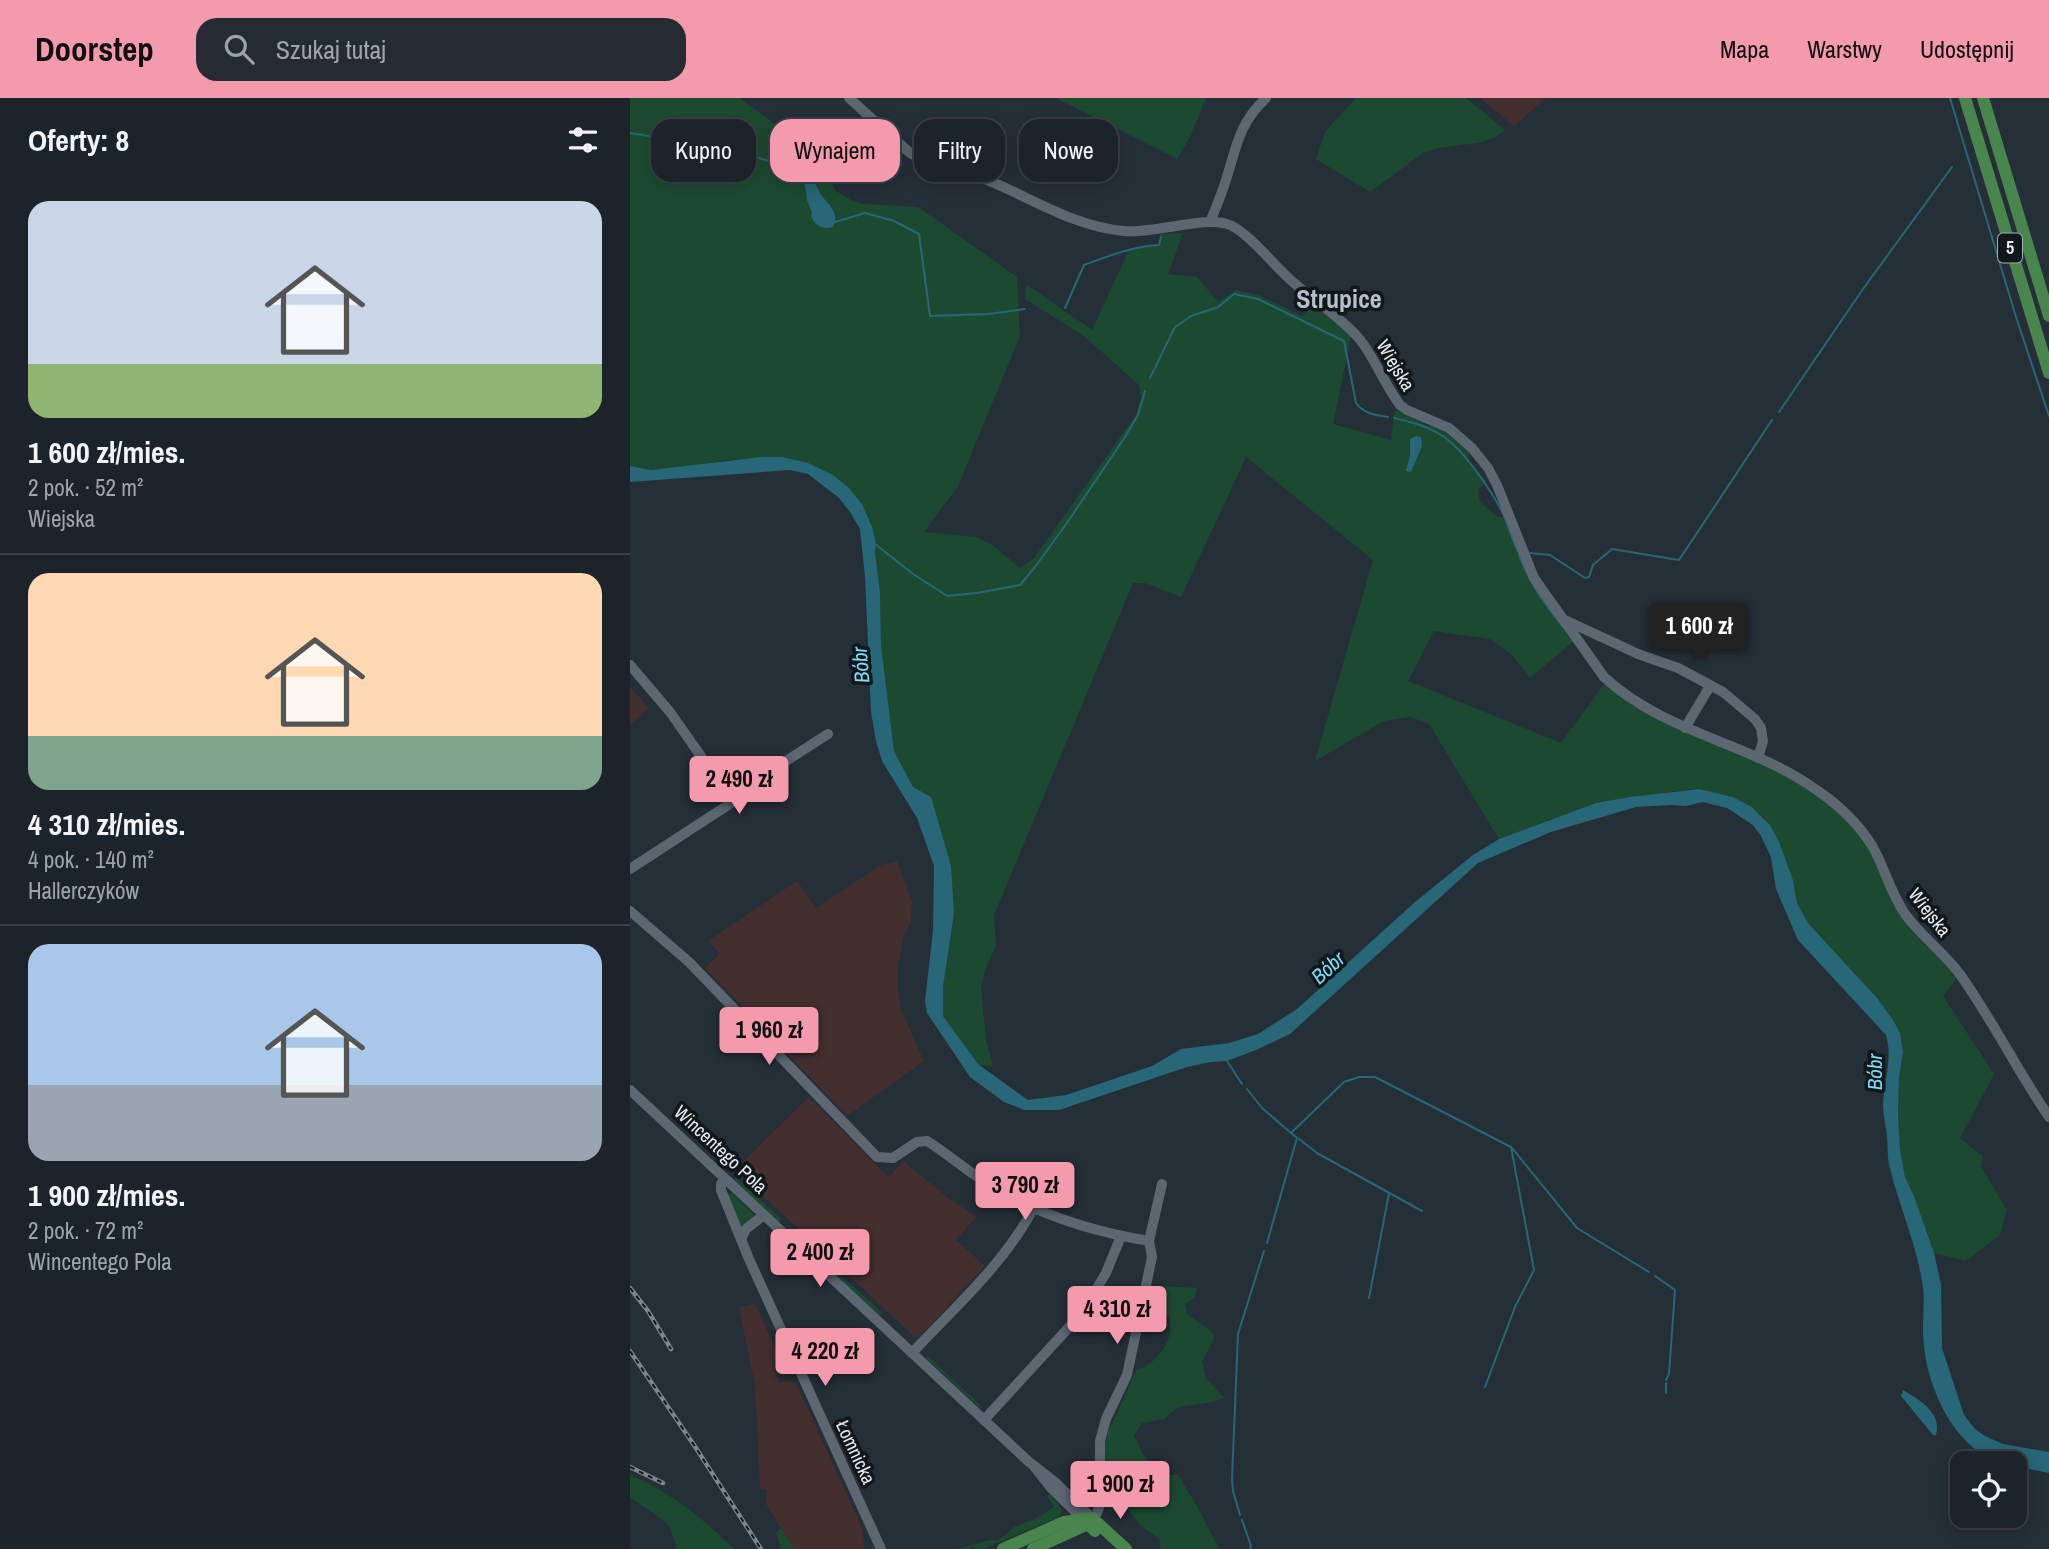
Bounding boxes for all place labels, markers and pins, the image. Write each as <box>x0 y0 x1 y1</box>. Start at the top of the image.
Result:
pin: 1 600 zł <box>1627 603 1771 663</box>
pin: 2 490 zł <box>667 756 811 816</box>
pin: 1 960 zł <box>697 1007 841 1067</box>
pin: 3 790 zł <box>953 1162 1097 1222</box>
pin: 2 400 zł <box>748 1230 892 1289</box>
pin: 4 310 zł <box>1045 1286 1189 1346</box>
pin: 4 220 zł <box>753 1328 897 1388</box>
pin: 1 900 zł <box>1048 1462 1192 1521</box>

